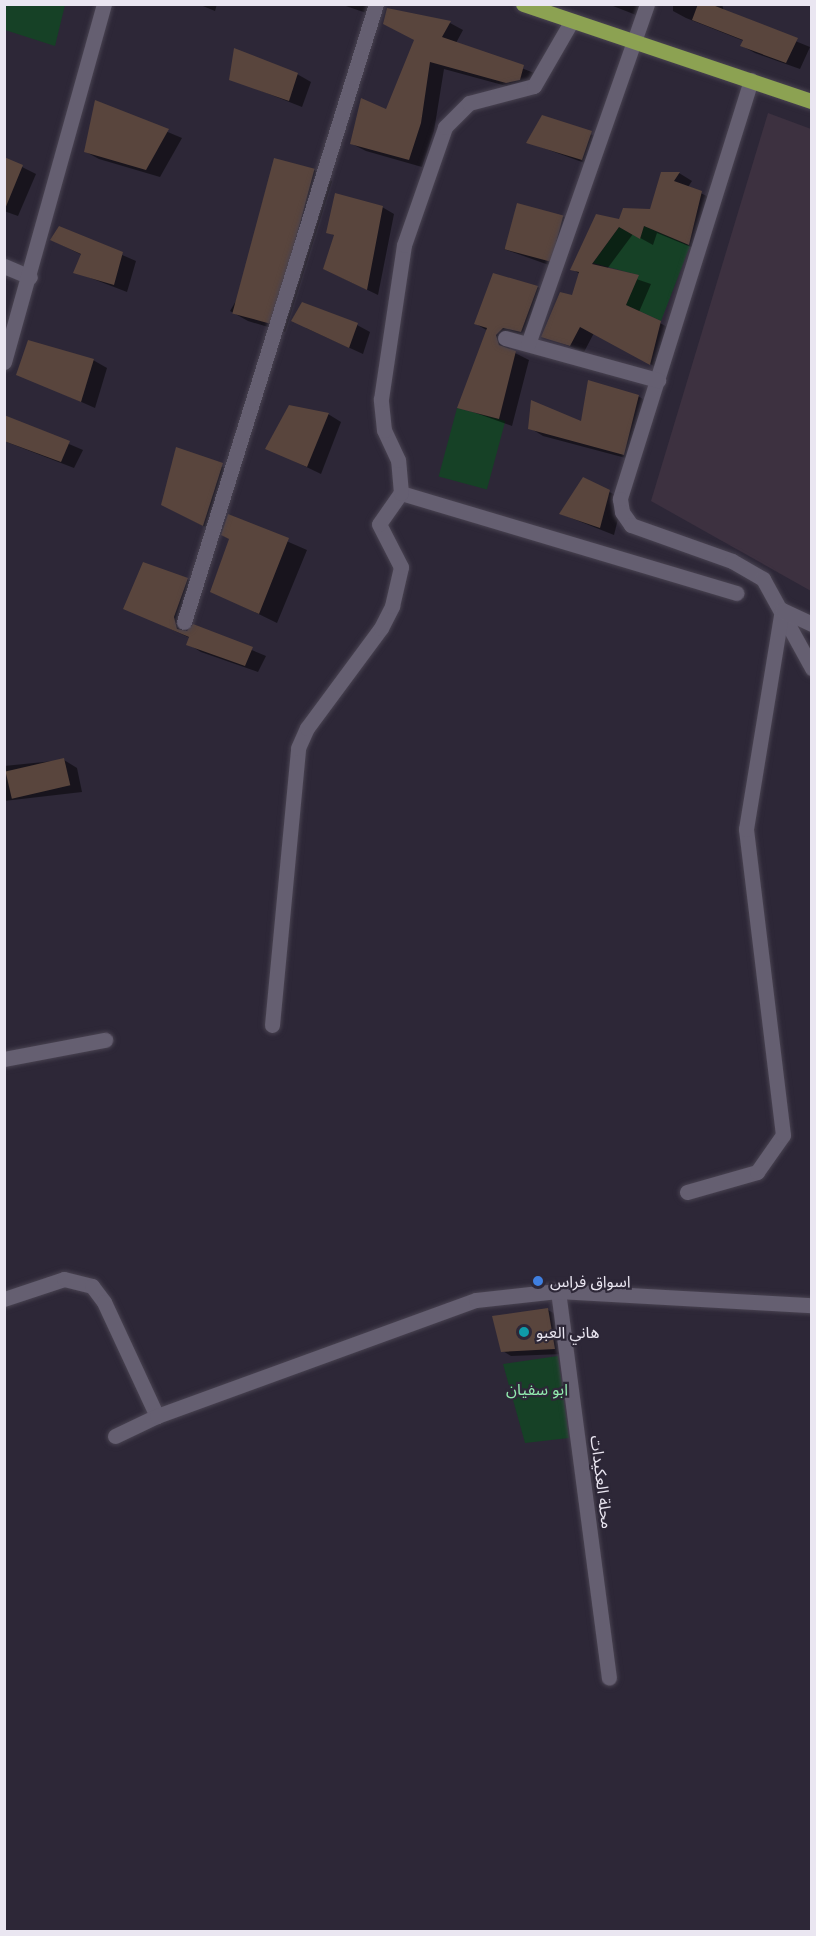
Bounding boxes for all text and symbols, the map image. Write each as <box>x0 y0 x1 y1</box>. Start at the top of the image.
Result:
place label: اسواق فراس <box>550 1271 631 1291</box>
marker: اسواق فراس <box>531 1274 545 1288</box>
place label: هاني العبو <box>536 1322 599 1342</box>
marker: هاني العبو <box>517 1325 531 1339</box>
park label: ابو سفيان <box>506 1379 568 1399</box>
street label: محلة العكيدات <box>587 1434 617 1530</box>

